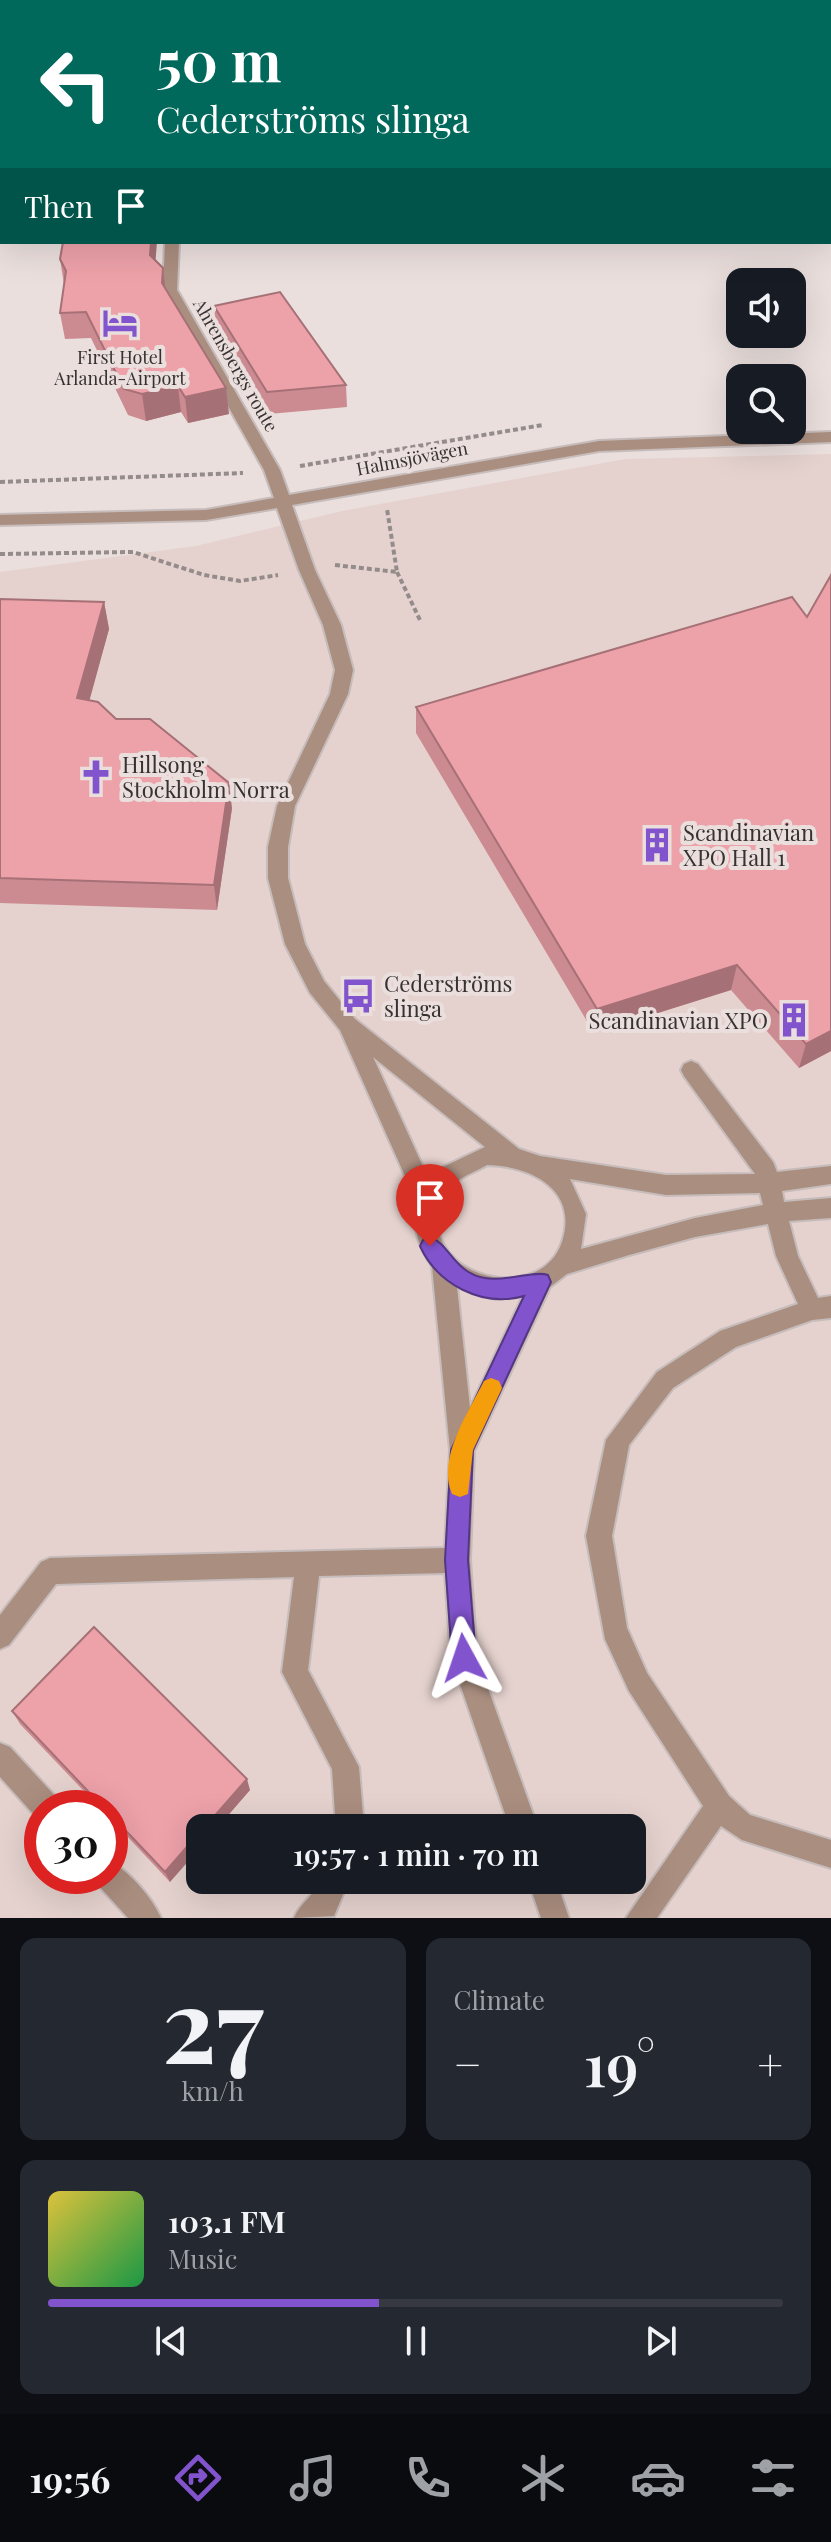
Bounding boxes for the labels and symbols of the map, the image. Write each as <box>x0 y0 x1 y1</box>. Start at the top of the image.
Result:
street label: Ahrensbergs route <box>188 293 284 436</box>
hotel icon: First Hotel Arlanda-Airport <box>101 304 139 342</box>
place label: First Hotel Arlanda-Airport <box>53 345 186 390</box>
street label: Halmsjövägen <box>354 435 470 481</box>
place label: Hillsong Stockholm Norra <box>122 749 290 804</box>
church icon: Hillsong Stockholm Norra <box>77 758 115 796</box>
place label: Scandinavian XPO Hall 1 <box>683 817 814 872</box>
building icon: Scandinavian XPO Hall 1 <box>638 826 676 864</box>
place label: Cederströms slinga <box>384 968 512 1023</box>
bus stop icon: Cederströms slinga <box>339 977 377 1015</box>
building icon: Scandinavian XPO <box>775 1001 813 1039</box>
place label: Scandinavian XPO <box>589 1005 768 1035</box>
pin <box>396 1164 464 1246</box>
position arrow <box>422 1616 506 1700</box>
speed limit sign: 30 <box>24 1790 128 1894</box>

